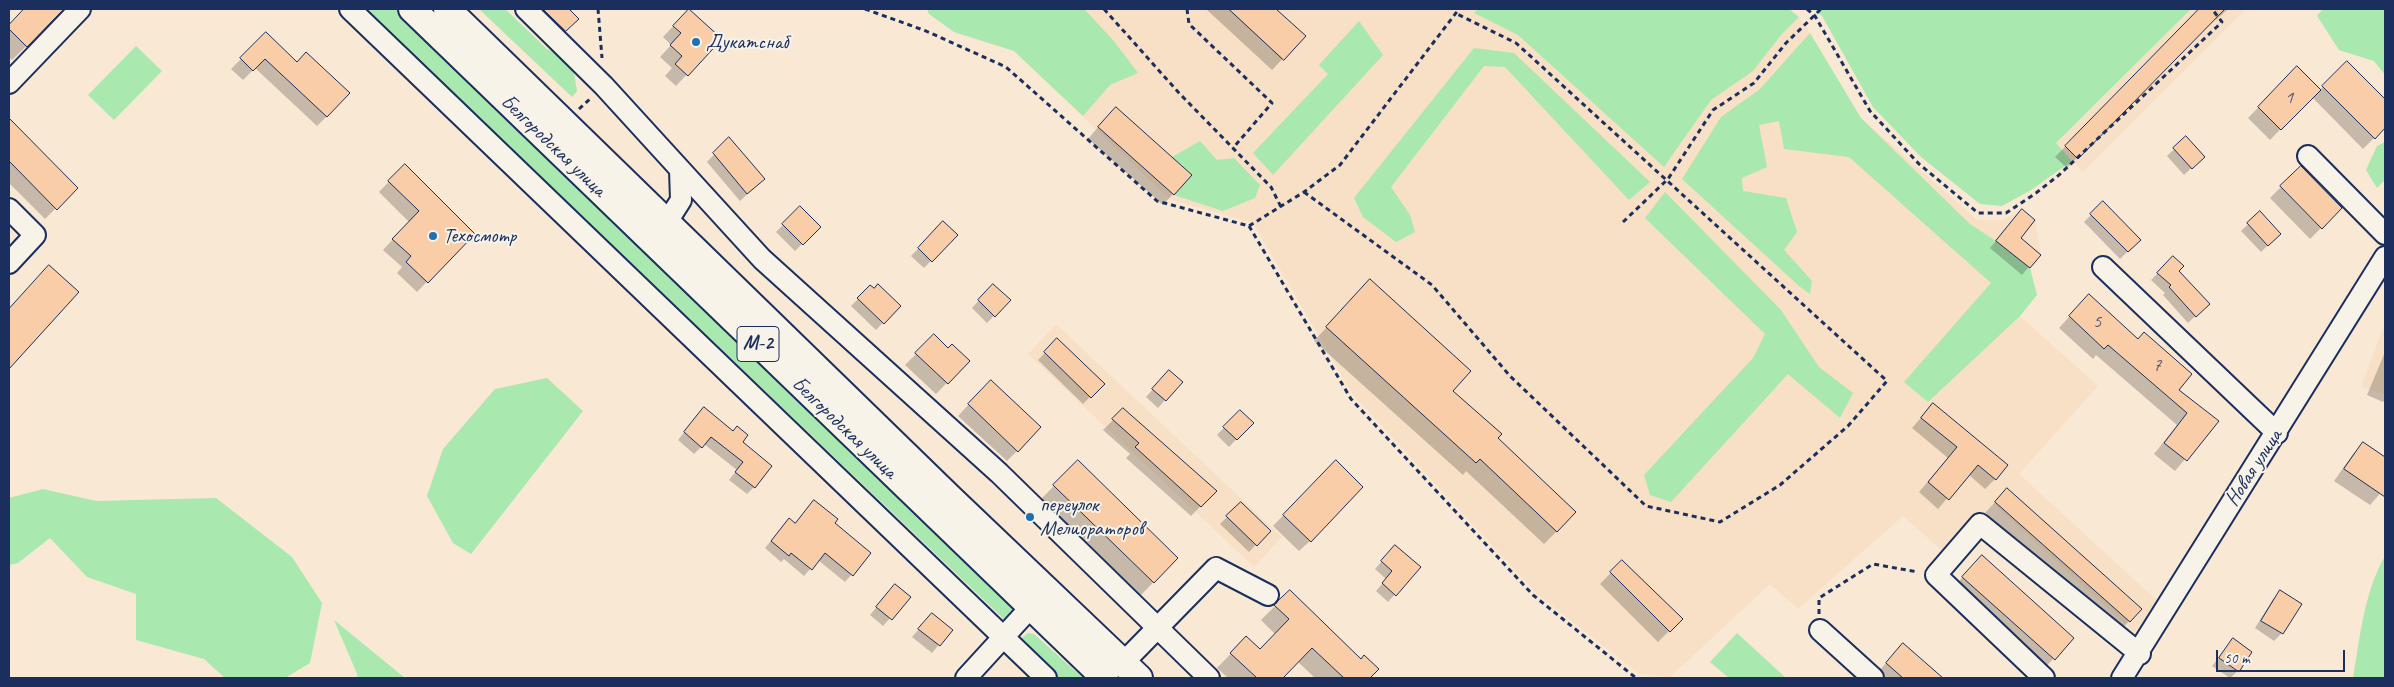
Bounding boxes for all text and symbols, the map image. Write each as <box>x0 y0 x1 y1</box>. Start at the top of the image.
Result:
place label: Дукатснаб <box>706 29 788 55</box>
marker: Дукатснаб <box>690 36 702 48</box>
house number: 1 <box>2285 87 2293 109</box>
street label: Белгородская улица <box>495 89 611 203</box>
place label: Техосмотр <box>443 223 516 249</box>
marker: Техосмотр <box>427 230 439 242</box>
house number: 5 <box>2093 311 2101 333</box>
road number: М-2 <box>737 326 779 362</box>
house number: 7 <box>2153 355 2161 377</box>
street label: Белгородская улица <box>786 371 902 485</box>
street label: Новая улица <box>2220 425 2288 511</box>
place label: переулок Мелиораторов <box>1040 492 1144 542</box>
marker: переулок Мелиораторов <box>1024 511 1036 523</box>
scale bar <box>2219 640 2348 672</box>
text: 50 m <box>2224 649 2250 668</box>

